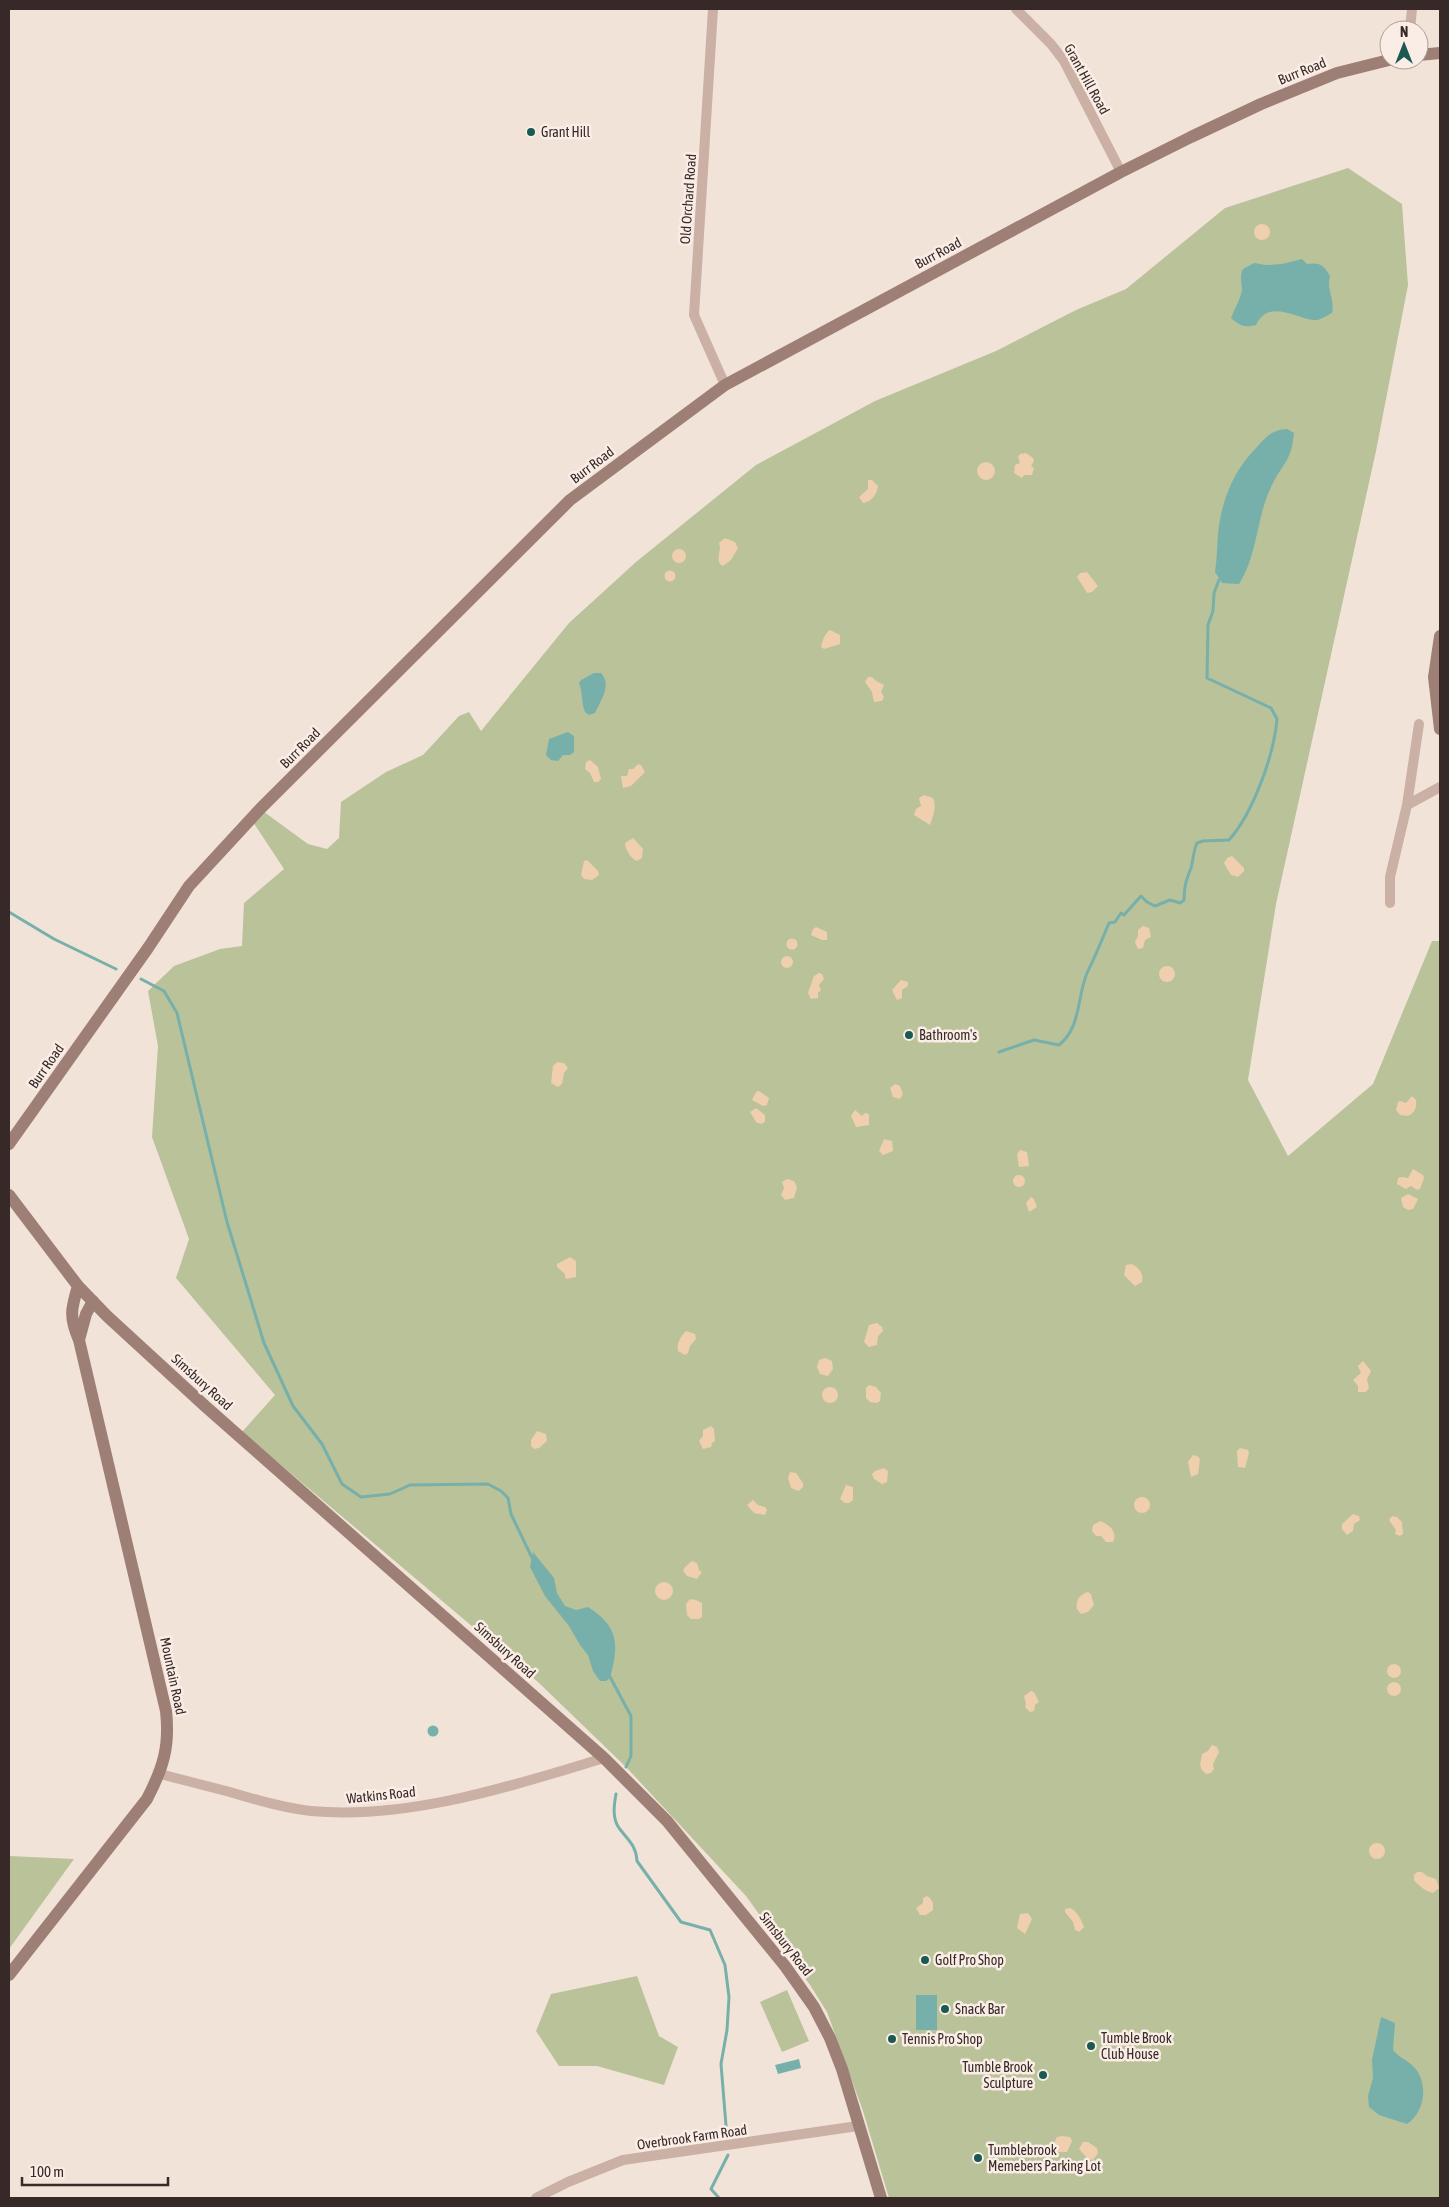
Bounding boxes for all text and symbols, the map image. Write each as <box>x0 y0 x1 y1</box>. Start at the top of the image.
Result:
north arrow <box>1379 20 1429 70</box>
text: N <box>1400 24 1408 40</box>
street label: Grant Hill Road <box>1061 41 1113 117</box>
street label: Burr Road <box>1276 54 1328 88</box>
place label: Grant Hill <box>541 124 591 140</box>
marker: Grant Hill <box>525 126 537 138</box>
street label: Old Orchard Road <box>677 153 699 245</box>
street label: Burr Road <box>912 234 964 272</box>
street label: Burr Road <box>567 443 617 487</box>
street label: Burr Road <box>277 725 323 771</box>
place label: Bathroom's <box>919 1027 977 1043</box>
marker: Bathroom's <box>903 1029 915 1041</box>
street label: Burr Road <box>25 1041 67 1091</box>
street label: Simsbury Road <box>168 1351 236 1413</box>
street label: Simsbury Road <box>471 1619 539 1681</box>
street label: Mountain Road <box>157 1636 189 1716</box>
street label: Watkins Road <box>346 1783 416 1807</box>
street label: Simsbury Road <box>756 1909 816 1979</box>
place label: Golf Pro Shop <box>935 1952 1004 1968</box>
marker: Golf Pro Shop <box>919 1954 931 1966</box>
place label: Snack Bar <box>955 2001 1006 2017</box>
marker: Snack Bar <box>939 2003 951 2015</box>
place label: Tumble Brook Club House <box>1101 2030 1172 2062</box>
place label: Tennis Pro Shop <box>902 2031 983 2047</box>
marker: Tennis Pro Shop <box>886 2033 898 2045</box>
marker: Tumble Brook Club House <box>1085 2040 1097 2052</box>
place label: Tumble Brook Sculpture <box>962 2059 1033 2091</box>
marker: Tumble Brook Sculpture <box>1037 2069 1049 2081</box>
street label: Overbrook Farm Road <box>636 2121 748 2153</box>
place label: Tumblebrook Memebers Parking Lot <box>988 2142 1101 2174</box>
marker: Tumblebrook Memebers Parking Lot <box>972 2152 984 2164</box>
scale bar <box>22 2154 169 2186</box>
text: 100 m <box>30 2163 64 2180</box>

